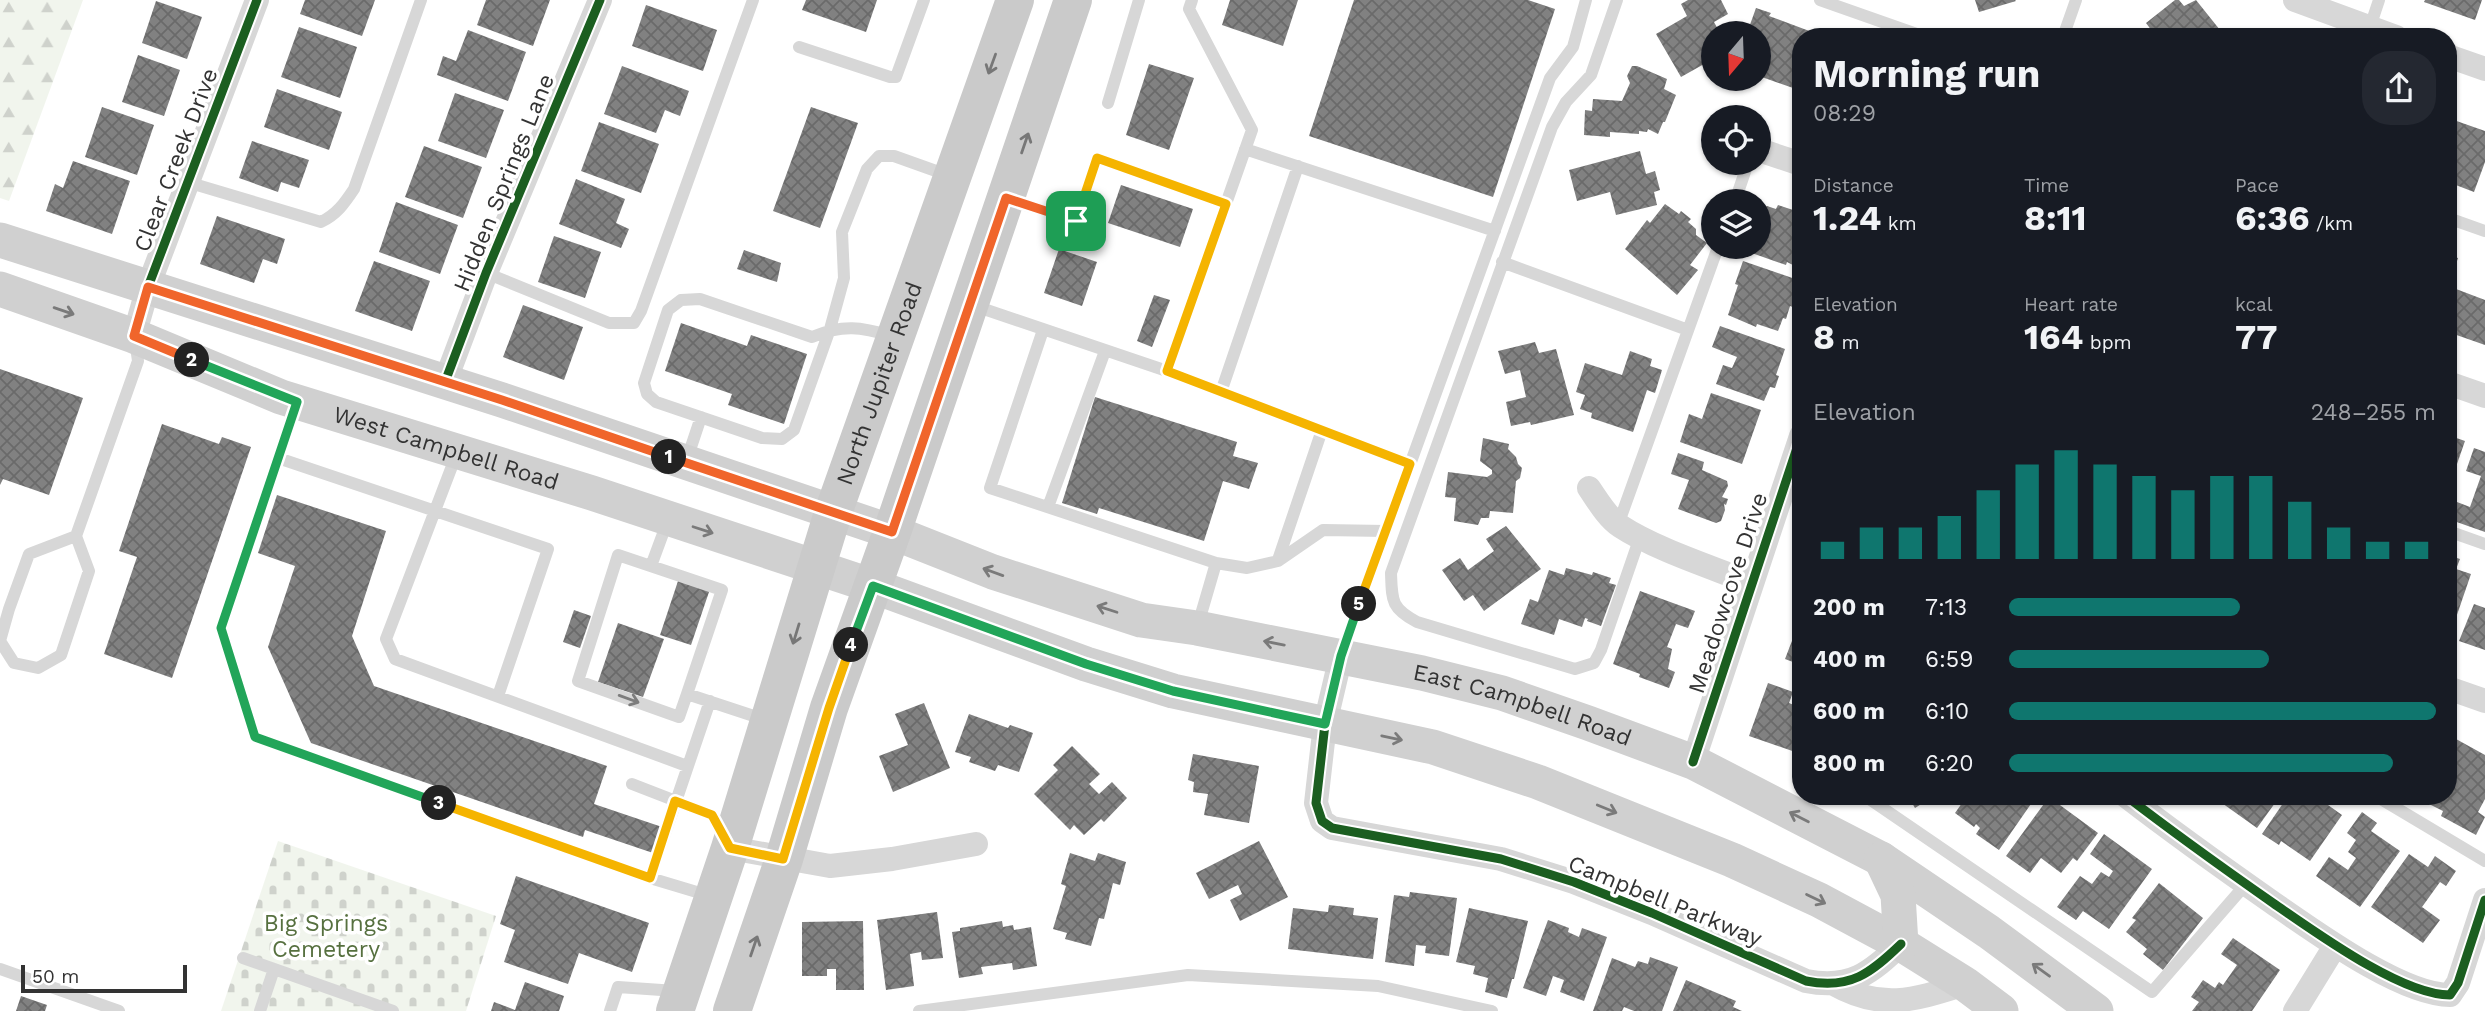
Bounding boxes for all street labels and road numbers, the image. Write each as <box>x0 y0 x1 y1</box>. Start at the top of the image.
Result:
street label: Clear Creek Drive <box>129 64 223 256</box>
street label: Hidden Springs Lane <box>448 70 560 296</box>
street label: North Jupiter Road <box>831 278 927 489</box>
street label: West Campbell Road <box>330 401 562 495</box>
street label: Meadowcove Drive <box>1683 489 1773 697</box>
street label: East Campbell Road <box>1411 658 1635 751</box>
street label: Campbell Parkway <box>1564 850 1766 952</box>

